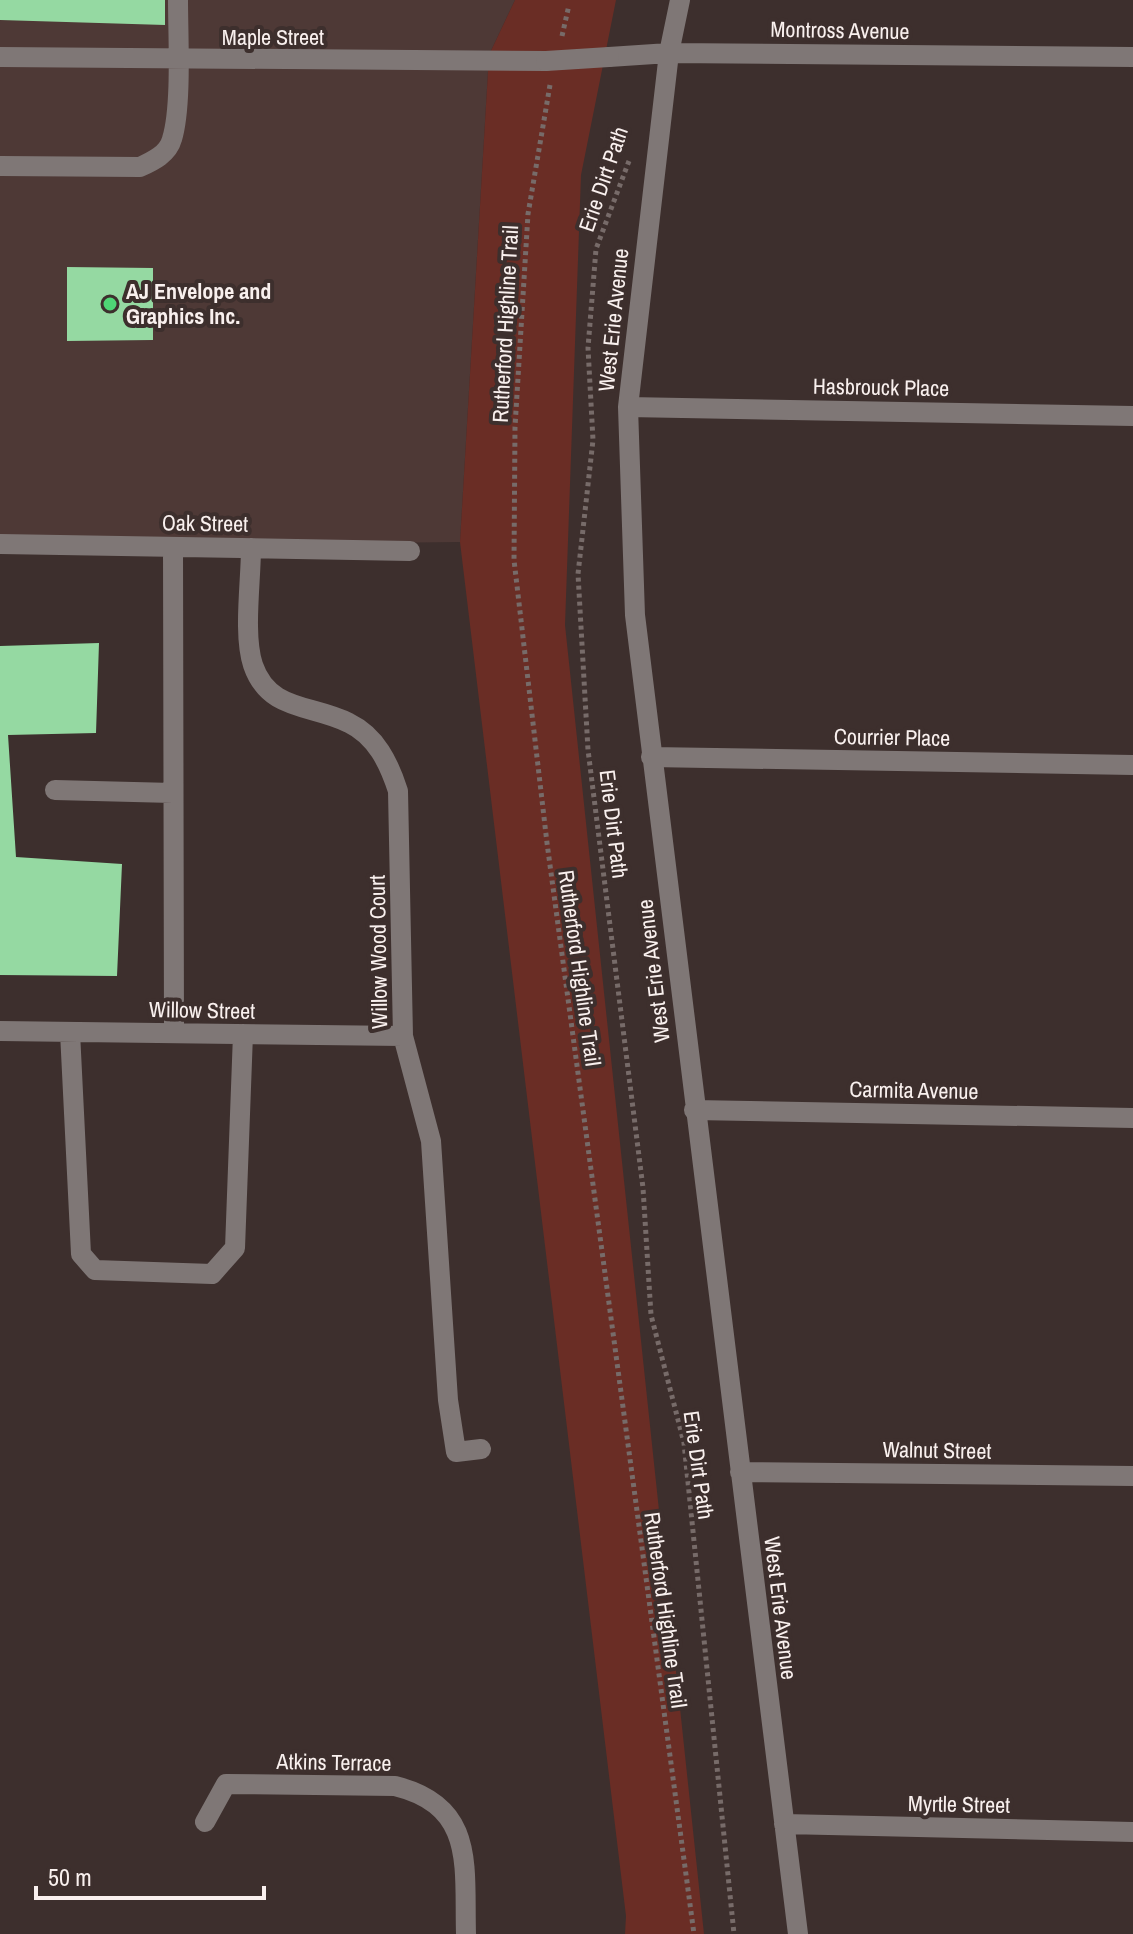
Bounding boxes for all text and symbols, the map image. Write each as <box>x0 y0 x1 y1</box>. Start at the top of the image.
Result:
street label: Montross Avenue <box>770 14 910 46</box>
street label: Maple Street <box>222 22 324 52</box>
street label: Erie Dirt Path <box>571 122 635 236</box>
street label: Rutherford Highline Trail <box>485 225 525 423</box>
street label: West Erie Avenue <box>591 247 635 393</box>
place label: AJ Envelope and Graphics Inc. <box>126 276 271 331</box>
marker: AJ Envelope and Graphics Inc. <box>101 295 119 313</box>
street label: Hasbrouck Place <box>813 371 949 403</box>
street label: Oak Street <box>162 507 248 539</box>
street label: Courrier Place <box>834 721 950 753</box>
street label: Erie Dirt Path <box>592 768 636 880</box>
street label: Rutherford Highline Trail <box>551 868 609 1068</box>
street label: Willow Wood Court <box>362 875 394 1029</box>
street label: West Erie Avenue <box>629 898 677 1044</box>
street label: Willow Street <box>149 994 255 1026</box>
street label: Carmita Avenue <box>849 1074 979 1106</box>
street label: Erie Dirt Path <box>677 1409 721 1521</box>
street label: Walnut Street <box>882 1434 992 1466</box>
street label: Rutherford Highline Trail <box>637 1510 695 1710</box>
street label: West Erie Avenue <box>757 1535 805 1681</box>
street label: Atkins Terrace <box>275 1746 392 1778</box>
street label: Myrtle Street <box>908 1788 1010 1820</box>
scale bar <box>36 1850 264 1900</box>
text: 50 m <box>48 1861 92 1893</box>

